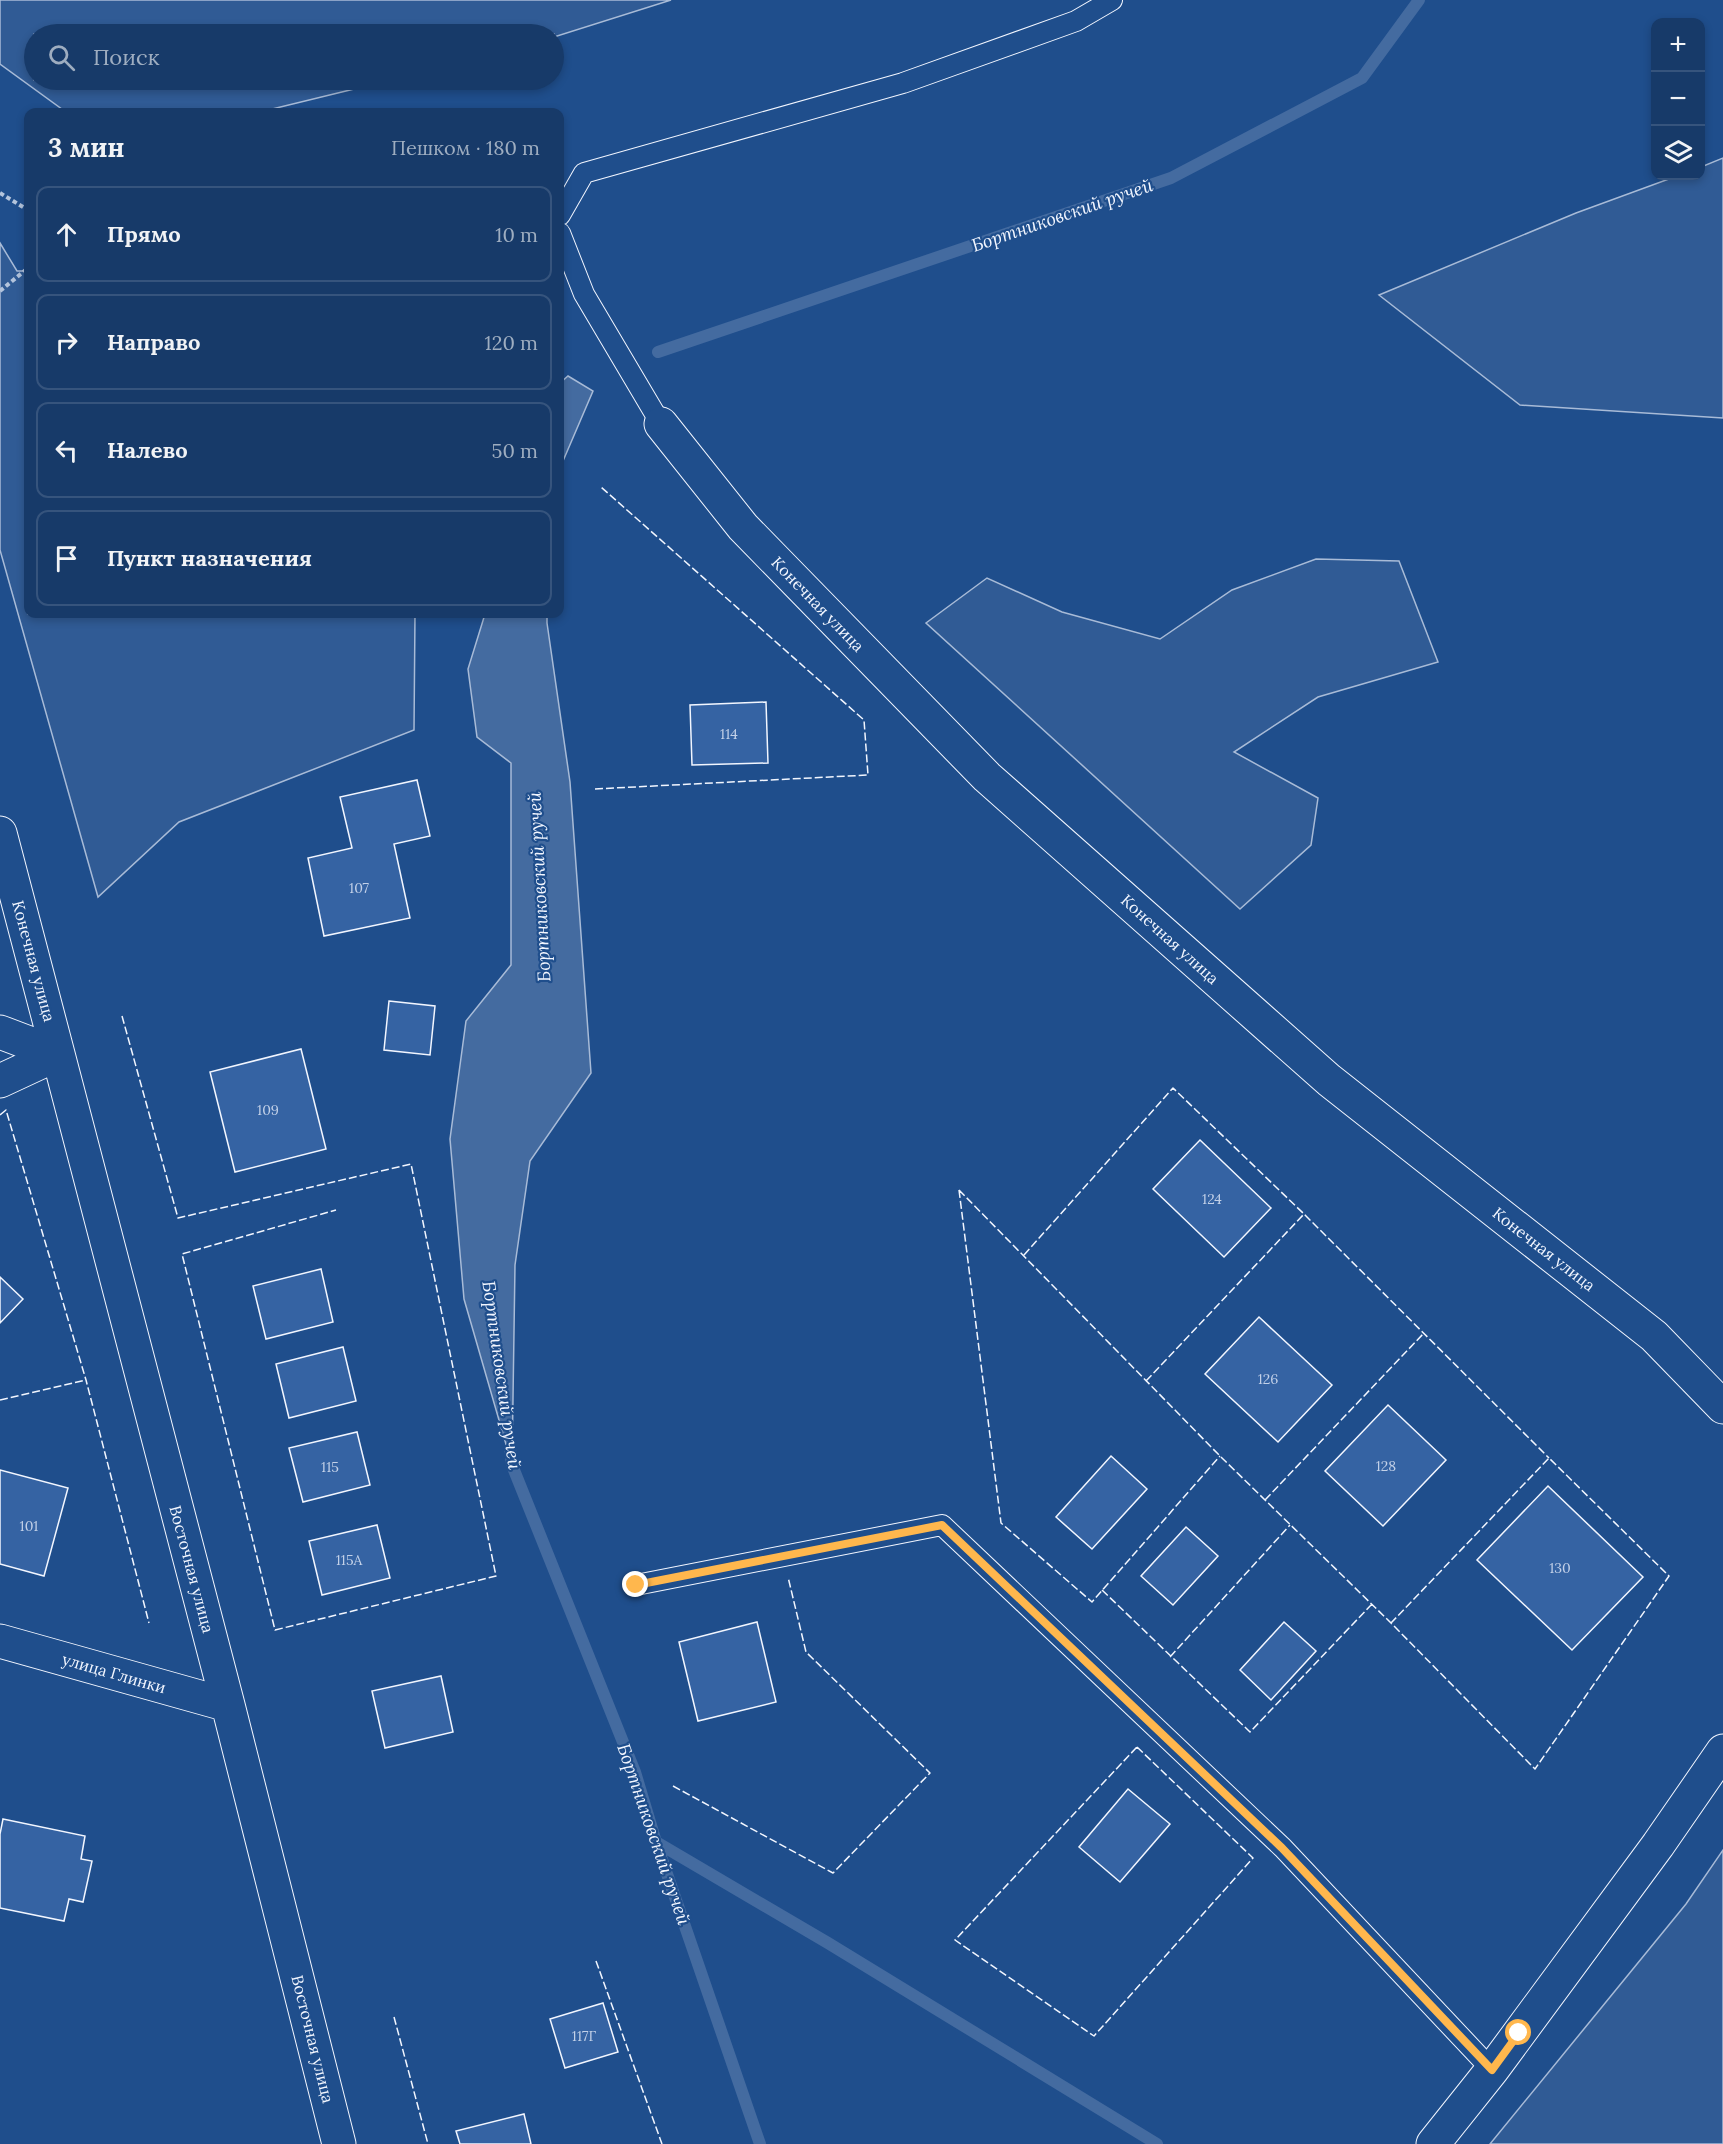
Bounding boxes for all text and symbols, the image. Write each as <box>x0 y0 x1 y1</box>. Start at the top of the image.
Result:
map controls <box>1651 18 1705 180</box>
button: + <box>1651 18 1705 72</box>
search box <box>24 24 564 90</box>
icon: search <box>45 41 78 74</box>
text: Поиск <box>93 43 159 71</box>
button: − <box>1651 72 1705 126</box>
button: layers <box>1651 126 1705 180</box>
text: 3 мин <box>48 131 125 164</box>
text: Пешком · 180 m <box>391 135 540 160</box>
water label: Бортниковский ручей <box>968 173 1156 257</box>
icon: ahead <box>50 218 83 251</box>
text: Прямо <box>107 220 181 248</box>
text: 10 m <box>495 222 538 247</box>
icon: right <box>50 326 83 359</box>
text: Направо <box>107 328 201 356</box>
text: 120 m <box>484 330 538 355</box>
icon: left <box>50 434 83 467</box>
text: Налево <box>107 436 188 464</box>
text: 50 m <box>492 438 538 463</box>
icon: arrive <box>50 542 83 575</box>
text: Пункт назначения <box>107 544 312 572</box>
street label: Конечная улица <box>767 552 869 656</box>
house number: 114 <box>720 725 738 743</box>
water label: Бортниковский ручей <box>523 791 555 983</box>
house number: 107 <box>349 879 370 897</box>
street label: Конечная улица <box>1117 890 1223 988</box>
street label: Конечная улица <box>8 898 60 1024</box>
house number: 109 <box>257 1101 279 1119</box>
house number: 124 <box>1202 1190 1222 1208</box>
street label: Конечная улица <box>1489 1203 1599 1295</box>
water label: Бортниковский ручей <box>477 1279 527 1471</box>
house number: 126 <box>1258 1370 1278 1388</box>
house number: 128 <box>1376 1457 1396 1475</box>
house number: 115 <box>321 1458 339 1476</box>
street label: Восточная улица <box>165 1503 219 1635</box>
house number: 101 <box>20 1517 38 1535</box>
house number: 115А <box>336 1551 363 1569</box>
house number: 130 <box>1549 1559 1571 1577</box>
route end <box>622 1571 648 1597</box>
street label: улица Глинки <box>60 1649 168 1697</box>
water label: Бортниковский ручей <box>612 1740 696 1928</box>
street label: Восточная улица <box>287 1973 339 2105</box>
route start <box>1505 2019 1531 2045</box>
house number: 117Г <box>572 2027 596 2045</box>

